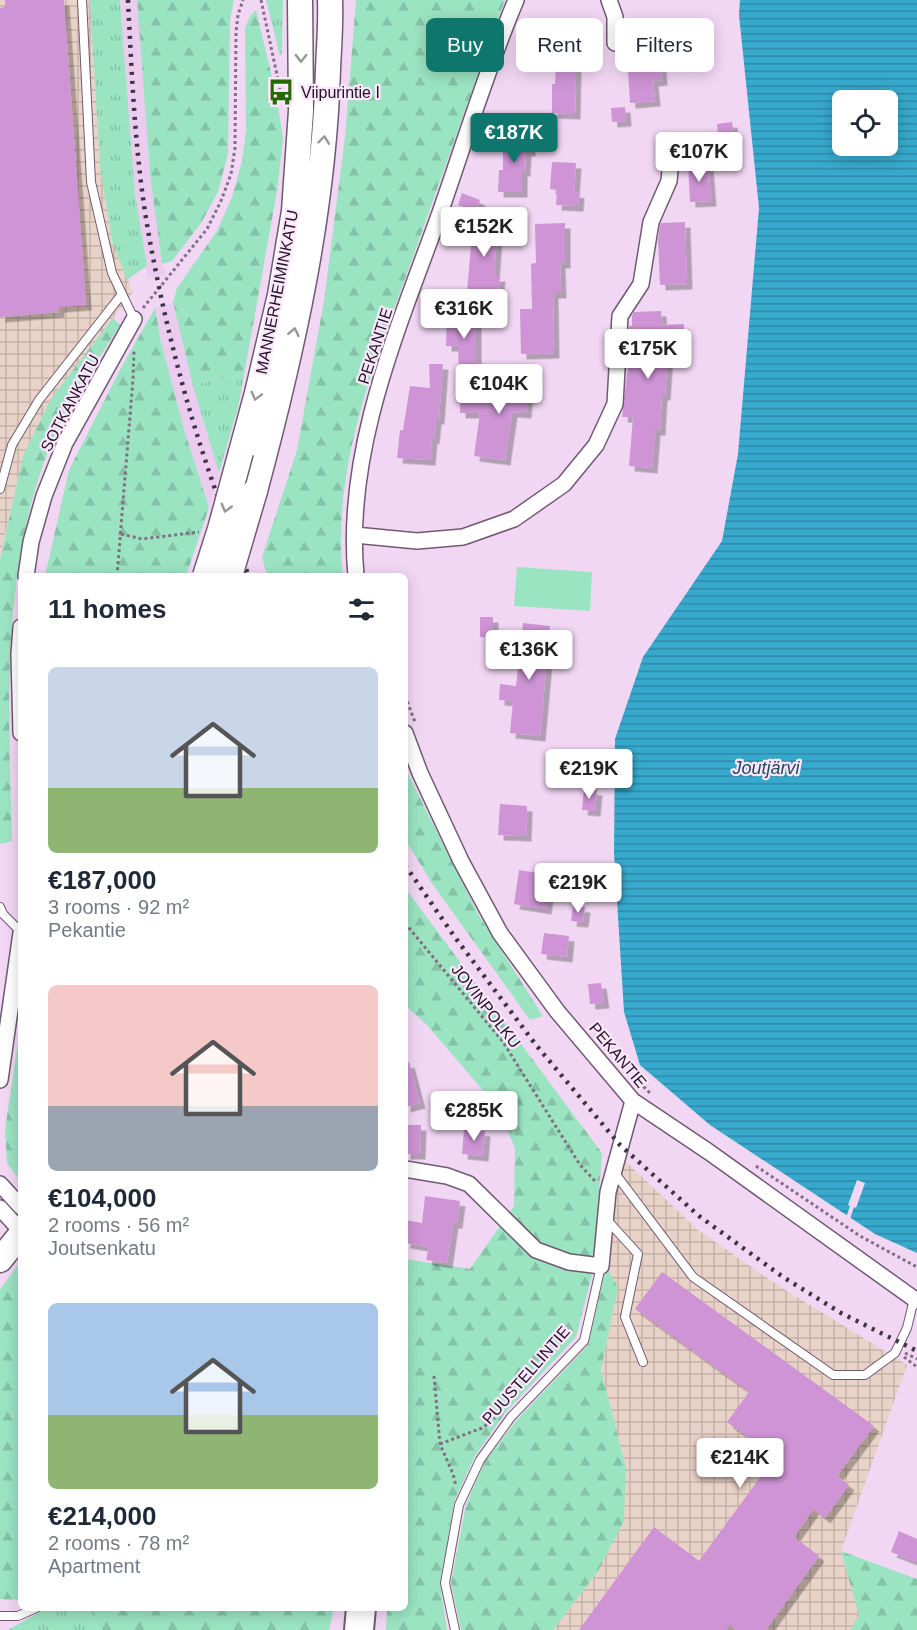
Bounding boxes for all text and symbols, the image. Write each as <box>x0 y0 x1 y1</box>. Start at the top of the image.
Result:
chip: Buy <box>426 18 504 72</box>
chip: Rent <box>516 18 603 72</box>
chip: Filters <box>615 18 714 72</box>
one-way arrow <box>295 54 307 63</box>
bus stop icon: Viipurintie I <box>266 77 296 107</box>
place label: Viipurintie I <box>301 84 380 101</box>
map controls <box>832 90 898 156</box>
button: locate <box>832 90 898 156</box>
pin: €187K <box>472 113 556 164</box>
text: €187K <box>485 121 543 143</box>
pin: €107K <box>657 132 741 183</box>
one-way arrow <box>317 135 330 144</box>
text: €107K <box>670 140 728 162</box>
pin: €152K <box>442 207 526 258</box>
street label: MANNERHEIMINKATU <box>253 208 301 376</box>
text: €152K <box>455 215 513 237</box>
pin: €316K <box>422 289 506 340</box>
text: €316K <box>435 297 493 319</box>
street label: PEKANTIE <box>355 306 395 386</box>
one-way arrow <box>287 328 300 338</box>
pin: €175K <box>606 329 690 380</box>
text: €175K <box>619 337 677 359</box>
street label: SOTKANKATU <box>37 352 103 454</box>
pin: €104K <box>457 364 541 415</box>
text: €104K <box>470 372 528 394</box>
one-way arrow <box>251 391 264 401</box>
one-way arrow <box>221 502 233 513</box>
icon: filters <box>345 593 378 626</box>
text: 11 homes <box>48 594 167 624</box>
pin: €136K <box>487 630 571 681</box>
text: €136K <box>500 638 558 660</box>
icon: home <box>159 706 267 814</box>
pin: €219K <box>547 749 631 800</box>
text: €219K <box>560 757 618 779</box>
water label: Joutjärvi <box>731 758 801 778</box>
pin: €219K <box>536 863 620 914</box>
text: €187,000 <box>48 865 156 895</box>
text: €219K <box>549 871 607 893</box>
text: 3 rooms · 92 m² <box>48 896 189 918</box>
text: Pekantie <box>48 919 126 941</box>
street label: JOVINPOLKU <box>448 961 524 1051</box>
street label: PEKANTIE <box>586 1019 650 1091</box>
icon: home <box>159 1024 267 1132</box>
pin: €285K <box>432 1091 516 1142</box>
text: €285K <box>445 1099 503 1121</box>
text: €104,000 <box>48 1183 156 1213</box>
text: 2 rooms · 56 m² <box>48 1214 189 1236</box>
text: Joutsenkatu <box>48 1237 156 1259</box>
street label: PUUSTELLINTIE <box>479 1323 573 1427</box>
icon: home <box>159 1342 267 1450</box>
pin: €214K <box>698 1438 782 1489</box>
text: €214K <box>711 1446 769 1468</box>
text: €214,000 <box>48 1501 156 1531</box>
text: 2 rooms · 78 m² <box>48 1532 189 1554</box>
text: Apartment <box>48 1555 140 1577</box>

